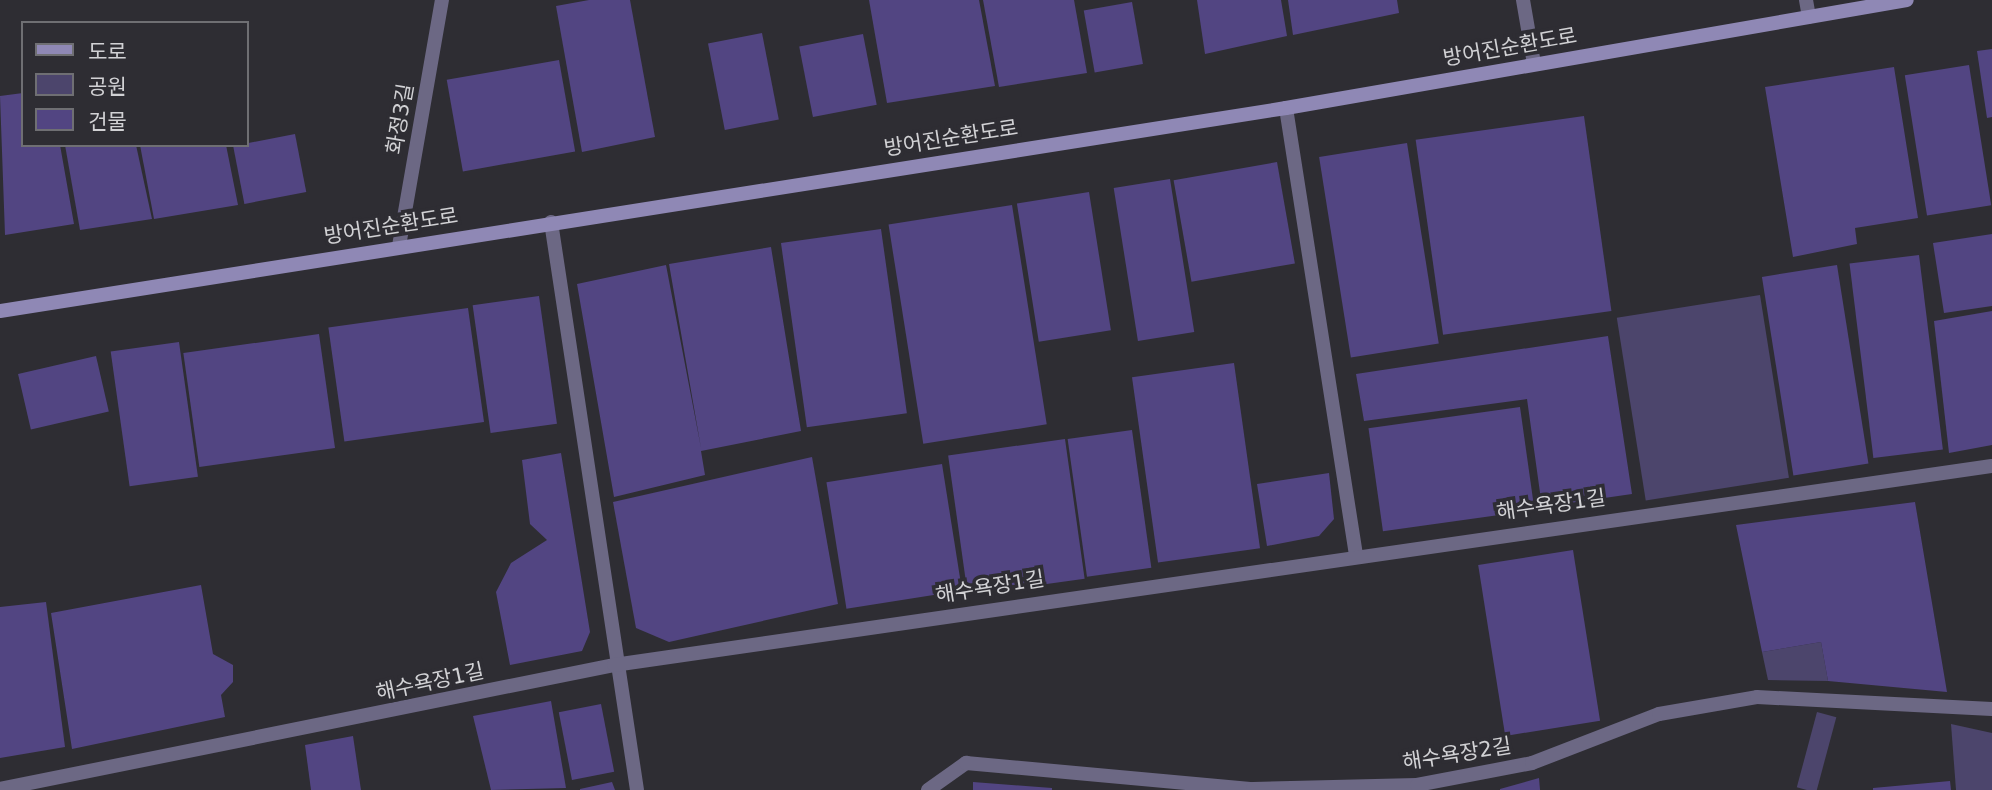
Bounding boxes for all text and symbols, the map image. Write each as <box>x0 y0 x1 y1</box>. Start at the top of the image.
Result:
legend <box>21 21 248 147</box>
street label: 방어진순환도로 <box>1441 23 1579 71</box>
text: 도로 <box>88 40 127 64</box>
text: 공원 <box>88 75 127 99</box>
street label: 화정3길 <box>381 82 419 156</box>
text: 건물 <box>88 110 127 134</box>
street label: 방어진순환도로 <box>882 115 1020 161</box>
street label: 방어진순환도로 <box>322 203 460 249</box>
street label: 해수욕장1길 <box>1495 485 1607 525</box>
street label: 해수욕장1길 <box>934 566 1046 608</box>
street label: 해수욕장1길 <box>374 658 486 706</box>
street label: 해수욕장2길 <box>1401 733 1513 775</box>

